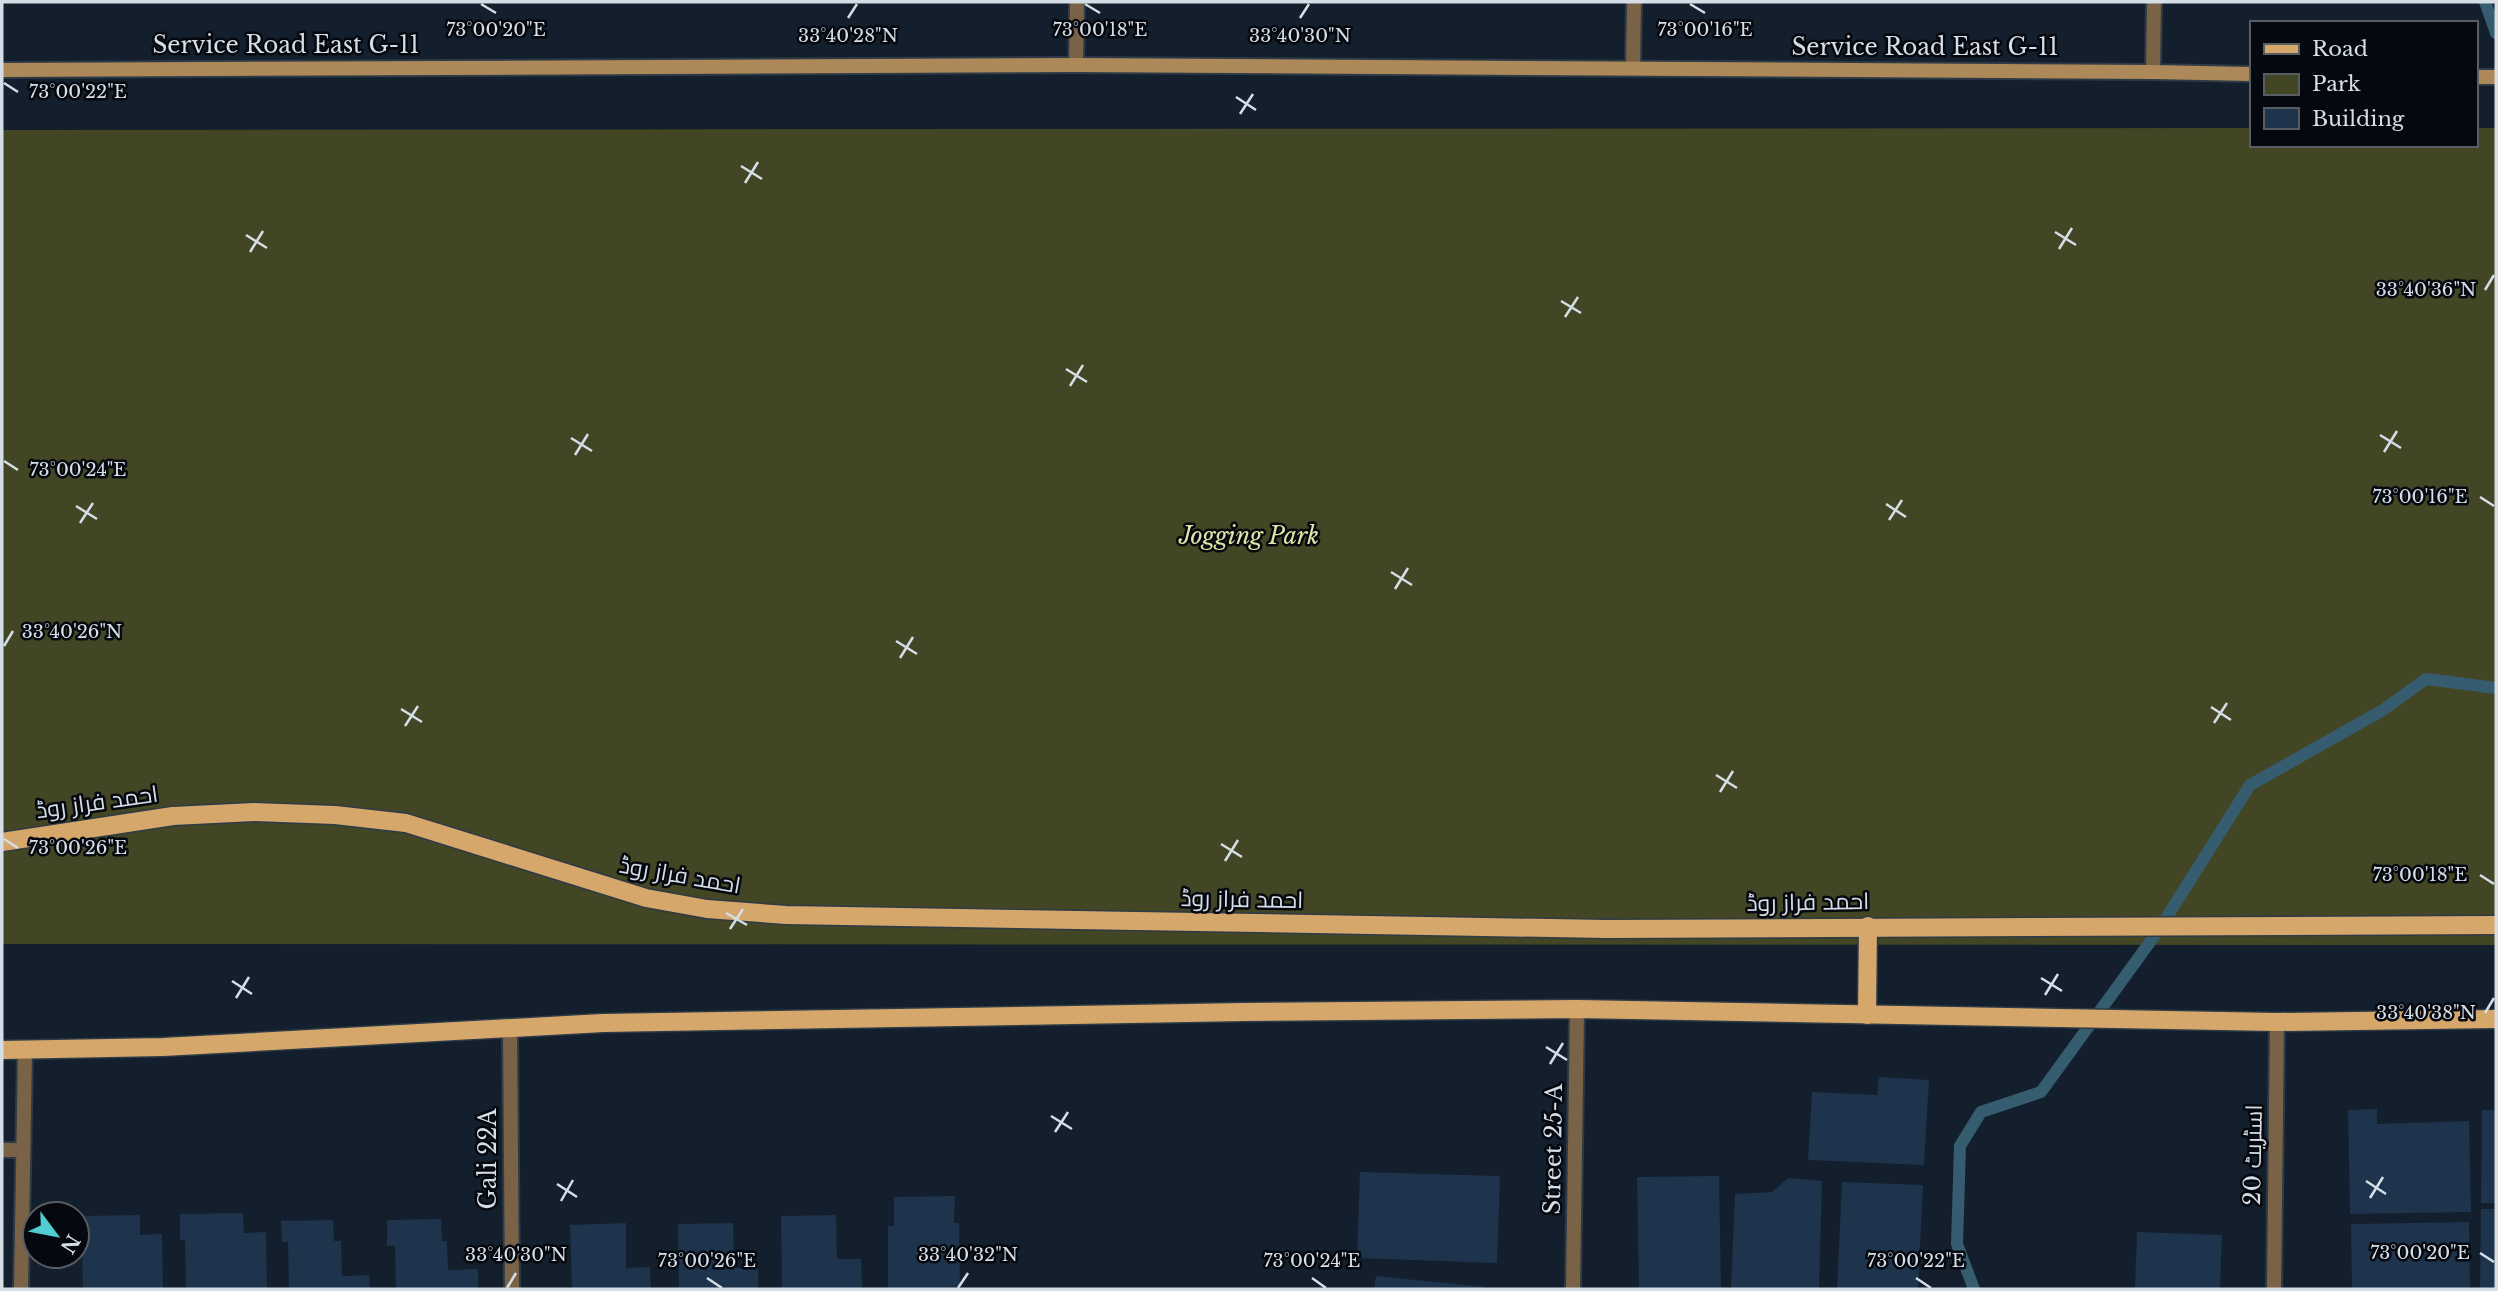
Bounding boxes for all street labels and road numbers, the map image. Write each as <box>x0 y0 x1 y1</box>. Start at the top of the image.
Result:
street label: Service Road East G-11 <box>152 31 420 59</box>
street label: Service Road East G-11 <box>1791 33 2059 61</box>
street label: احمد فراز روڈ <box>34 780 160 824</box>
street label: احمد فراز روڈ <box>617 851 743 899</box>
street label: احمد فراز روڈ <box>1180 884 1304 914</box>
street label: احمد فراز روڈ <box>1746 887 1870 917</box>
street label: Street 25-A <box>1538 1082 1568 1215</box>
street label: اسٹریٹ 20 <box>2238 1104 2268 1206</box>
street label: Gali 22A <box>474 1107 502 1209</box>

